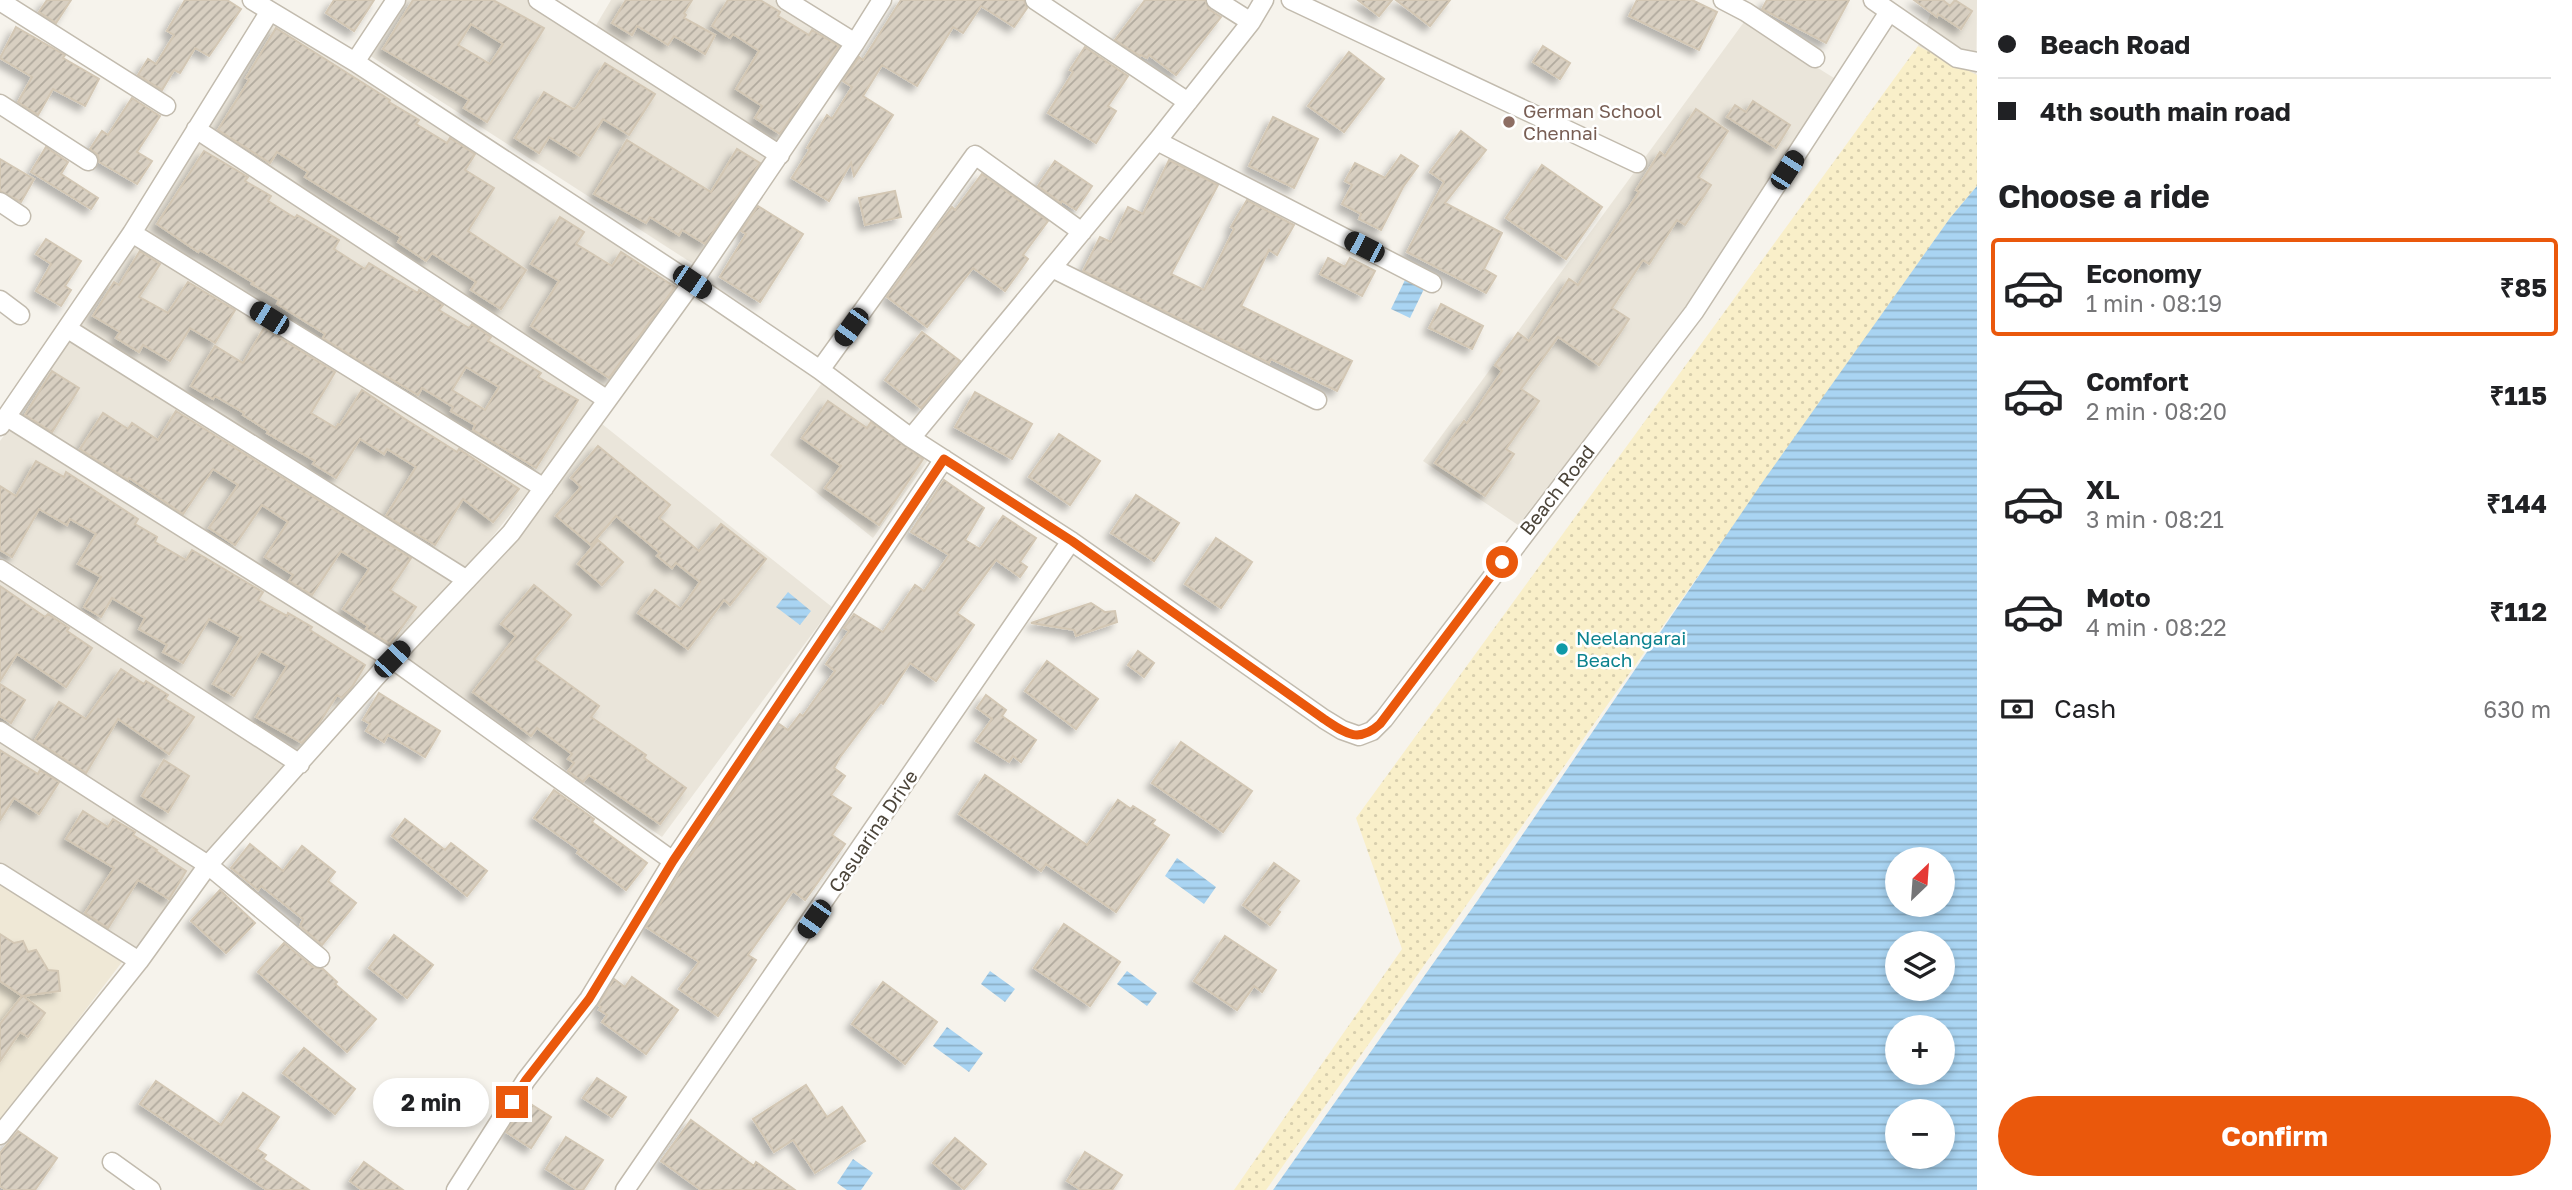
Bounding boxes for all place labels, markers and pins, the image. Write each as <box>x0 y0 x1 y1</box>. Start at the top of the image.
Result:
place label: German School Chennai <box>1523 99 1662 144</box>
marker: German School Chennai <box>1501 114 1517 130</box>
place label: Neelangarai Beach <box>1576 626 1686 671</box>
marker: Neelangarai Beach <box>1554 641 1570 657</box>

